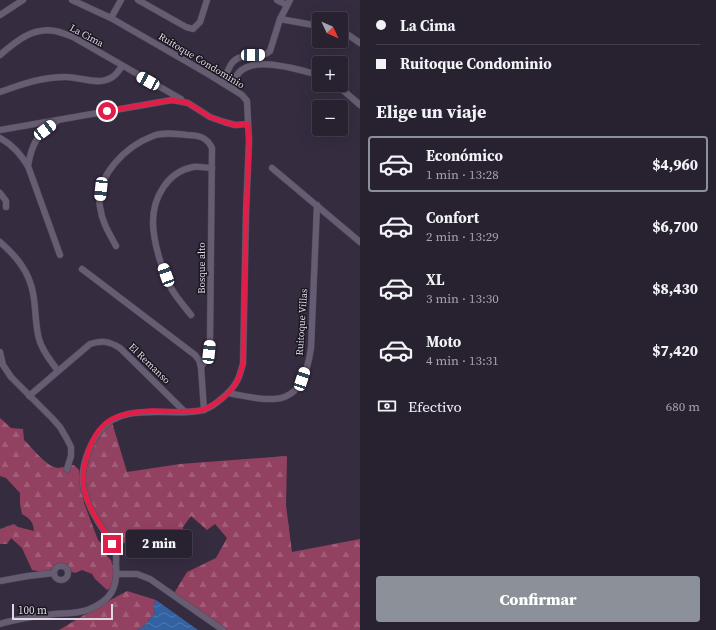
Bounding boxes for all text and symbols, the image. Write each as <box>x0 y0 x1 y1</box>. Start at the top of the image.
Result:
north arrow <box>312 12 348 48</box>
map controls <box>312 12 348 136</box>
text: La Cima <box>400 15 455 36</box>
street label: La Cima <box>67 21 107 50</box>
street label: Ruitoque Condominio <box>156 30 248 92</box>
car <box>241 49 265 61</box>
text: Ruitoque Condominio <box>400 53 552 74</box>
button: + <box>312 56 348 92</box>
car <box>135 70 161 92</box>
text: Elige un viaje <box>376 99 486 124</box>
button: − <box>312 100 348 136</box>
route start <box>98 102 116 120</box>
car <box>32 118 58 142</box>
text: Económico <box>426 145 503 166</box>
icon: car <box>378 146 414 182</box>
text: $4,960 <box>652 154 698 175</box>
text: 1 min · 13:28 <box>426 166 499 183</box>
car <box>94 176 108 202</box>
text: Confort <box>426 207 479 228</box>
icon: car <box>378 208 414 244</box>
text: $6,700 <box>652 216 698 237</box>
text: 2 min · 13:29 <box>426 228 499 245</box>
street label: Bosque alto <box>195 242 208 294</box>
car <box>156 262 176 288</box>
text: XL <box>426 269 445 290</box>
icon: car <box>378 270 414 306</box>
text: $8,430 <box>652 278 698 299</box>
street label: Ruitoque Villas <box>293 288 310 356</box>
text: 3 min · 13:30 <box>426 290 499 307</box>
text: Moto <box>426 331 461 352</box>
icon: car <box>378 332 414 368</box>
car <box>202 339 216 365</box>
street label: El Remanso <box>126 340 174 387</box>
text: $7,420 <box>652 340 698 361</box>
text: 4 min · 13:31 <box>426 352 499 369</box>
car <box>293 366 311 392</box>
icon: cash <box>376 395 398 417</box>
text: Efectivo <box>408 396 462 417</box>
text: 680 m <box>666 398 700 415</box>
callout: 2 min <box>126 530 192 558</box>
route end <box>103 535 121 553</box>
text: 2 min <box>142 535 176 552</box>
button: Confirmar <box>376 576 700 622</box>
scale bar <box>12 602 113 621</box>
text: 100 m <box>18 603 47 618</box>

